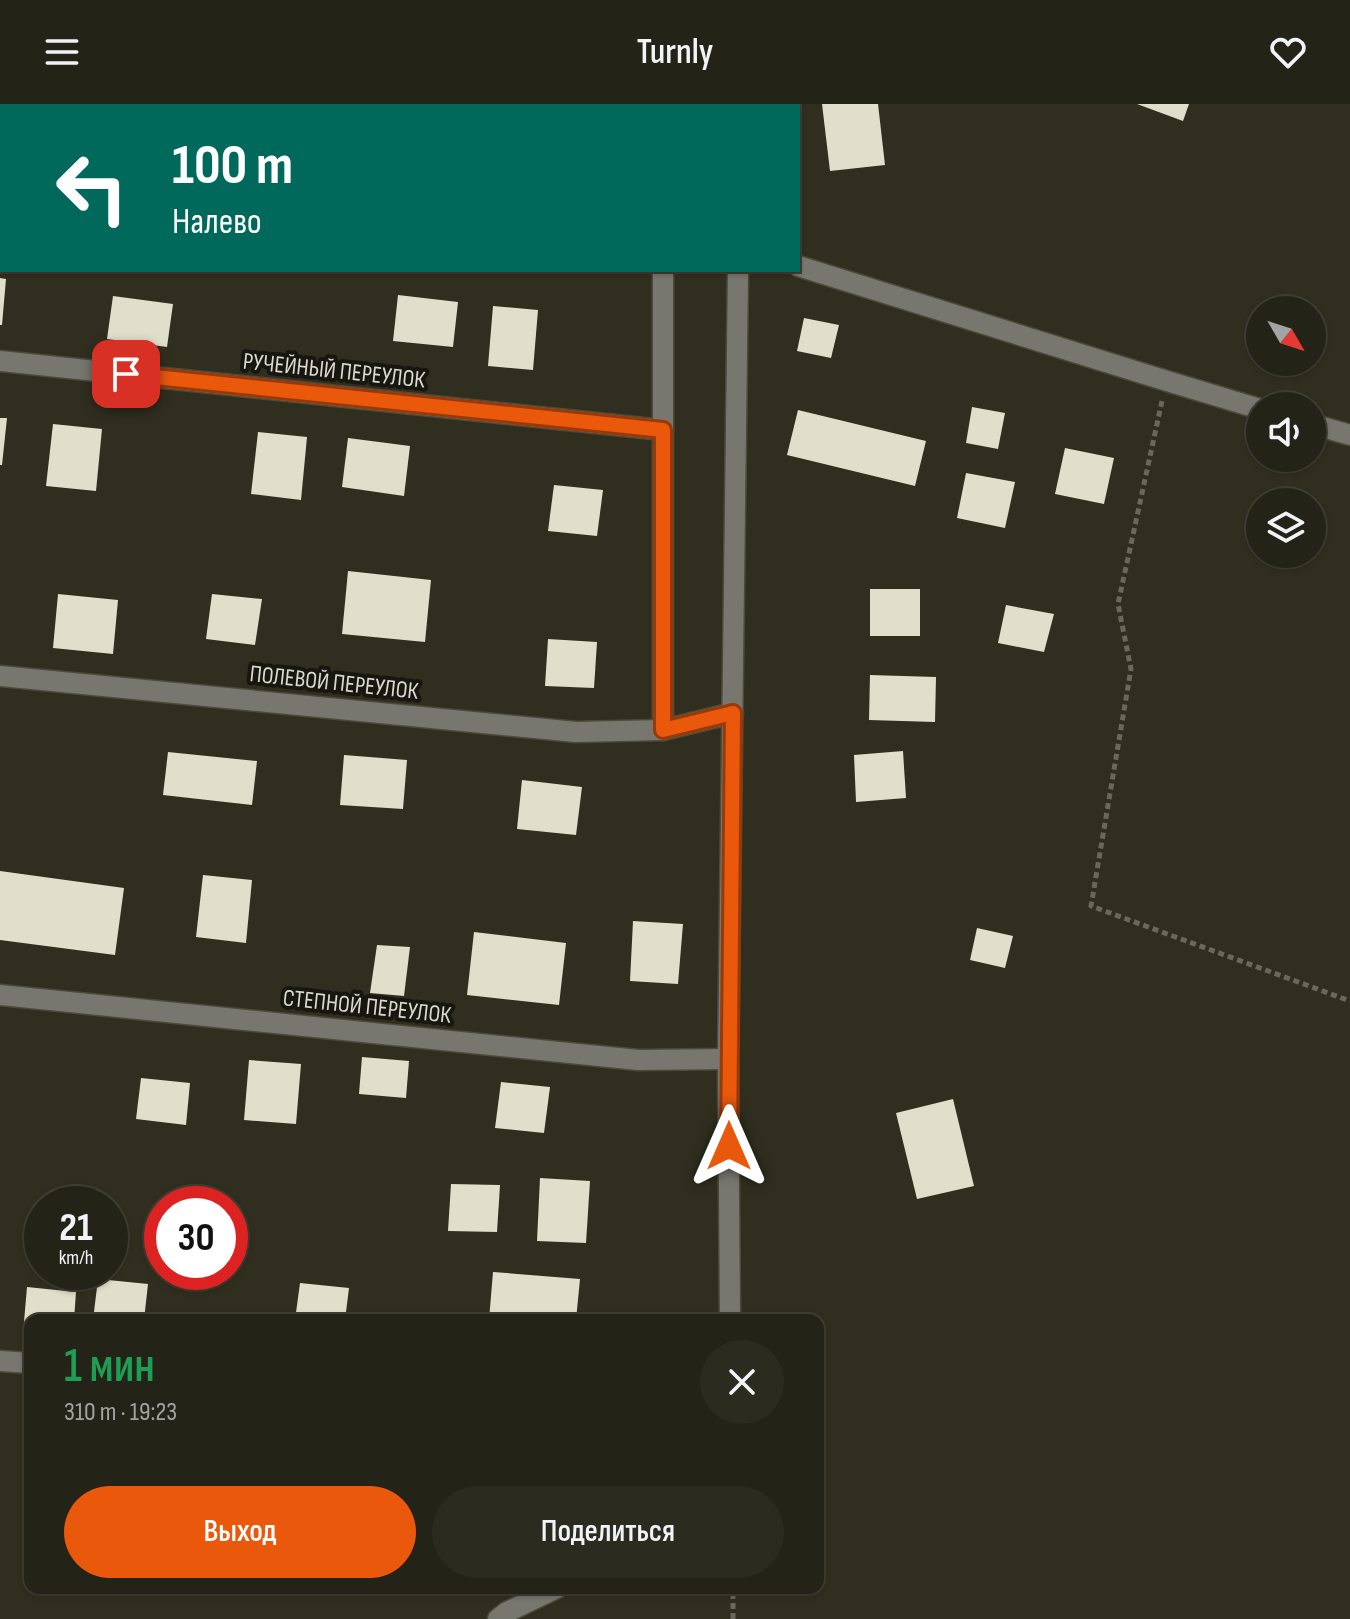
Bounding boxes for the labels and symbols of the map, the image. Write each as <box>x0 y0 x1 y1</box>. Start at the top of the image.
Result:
north arrow <box>1246 296 1326 376</box>
pin <box>92 340 160 408</box>
street label: РУЧЕЙНЫЙ ПЕРЕУЛОК <box>241 347 427 395</box>
street label: ПОЛЕВОЙ ПЕРЕУЛОК <box>248 659 420 706</box>
street label: СТЕПНОЙ ПЕРЕУЛОК <box>281 983 453 1030</box>
position arrow <box>687 1104 771 1188</box>
speed limit sign: 30 <box>144 1186 248 1290</box>

